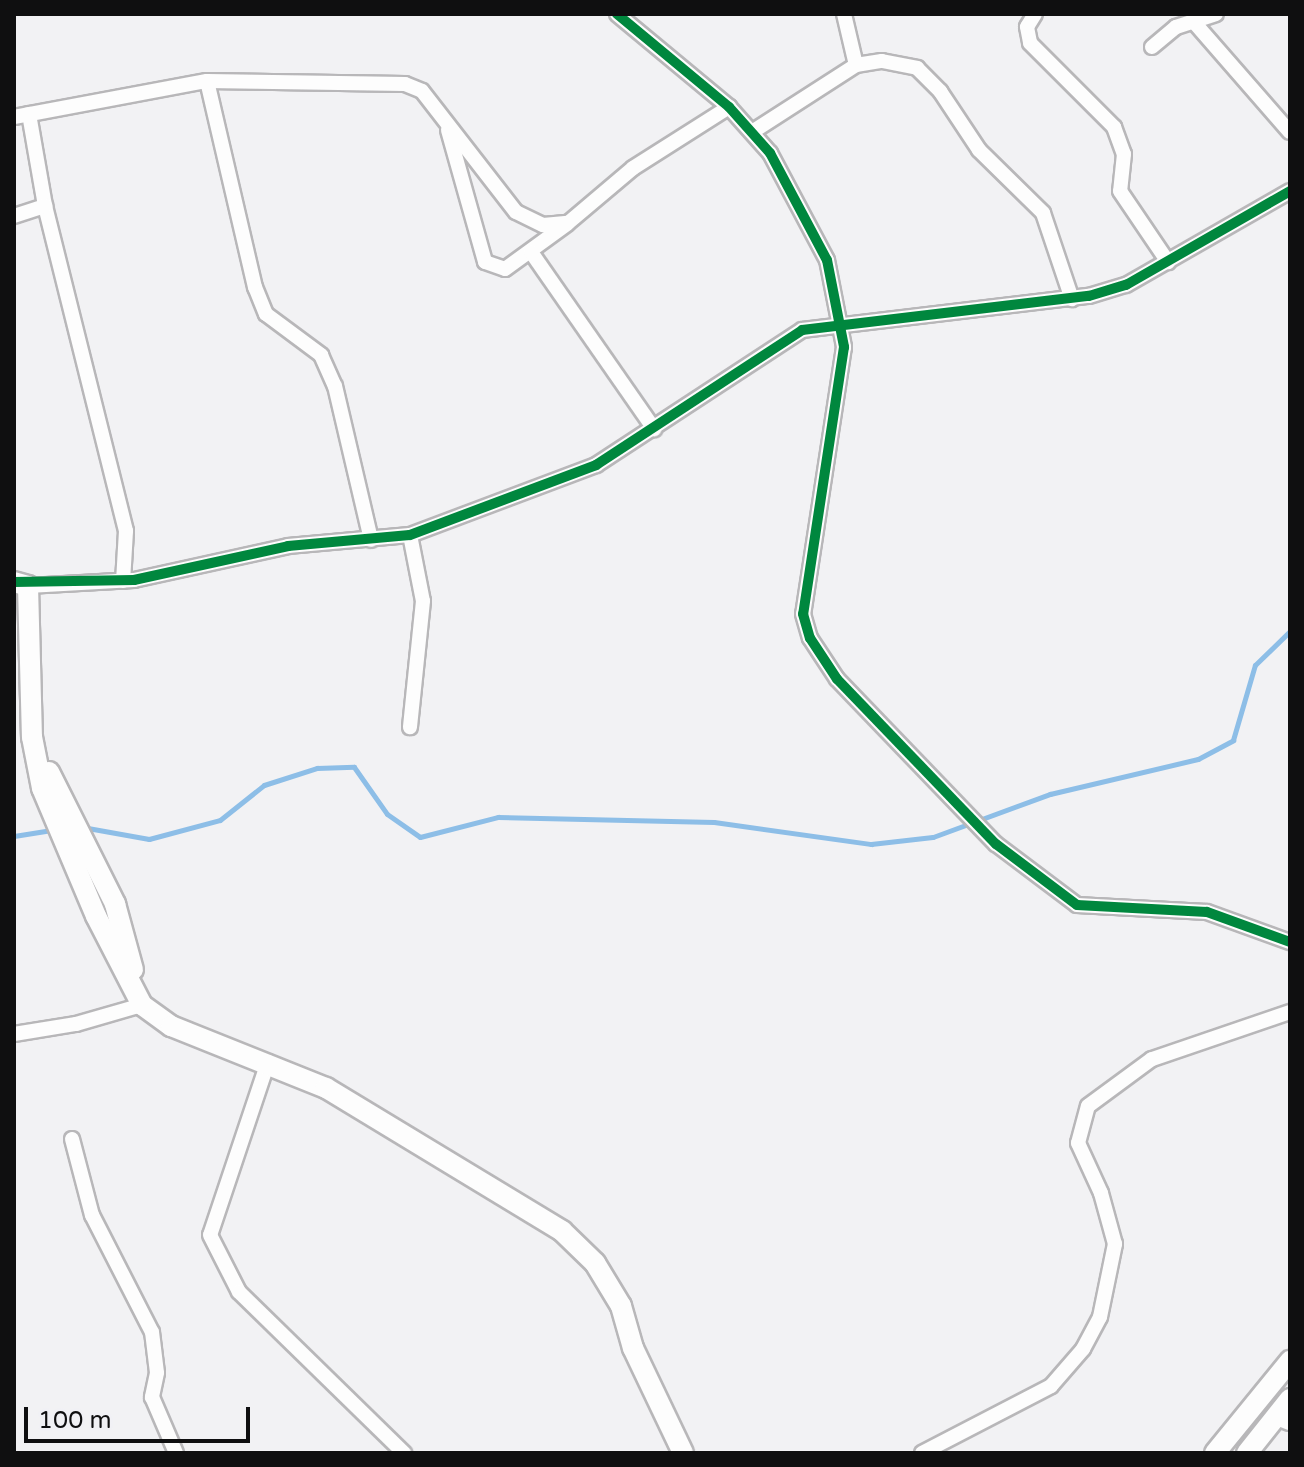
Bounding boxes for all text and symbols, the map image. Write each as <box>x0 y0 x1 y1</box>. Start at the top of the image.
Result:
scale bar <box>28 1391 254 1441</box>
text: 100 m <box>38 1406 112 1435</box>

